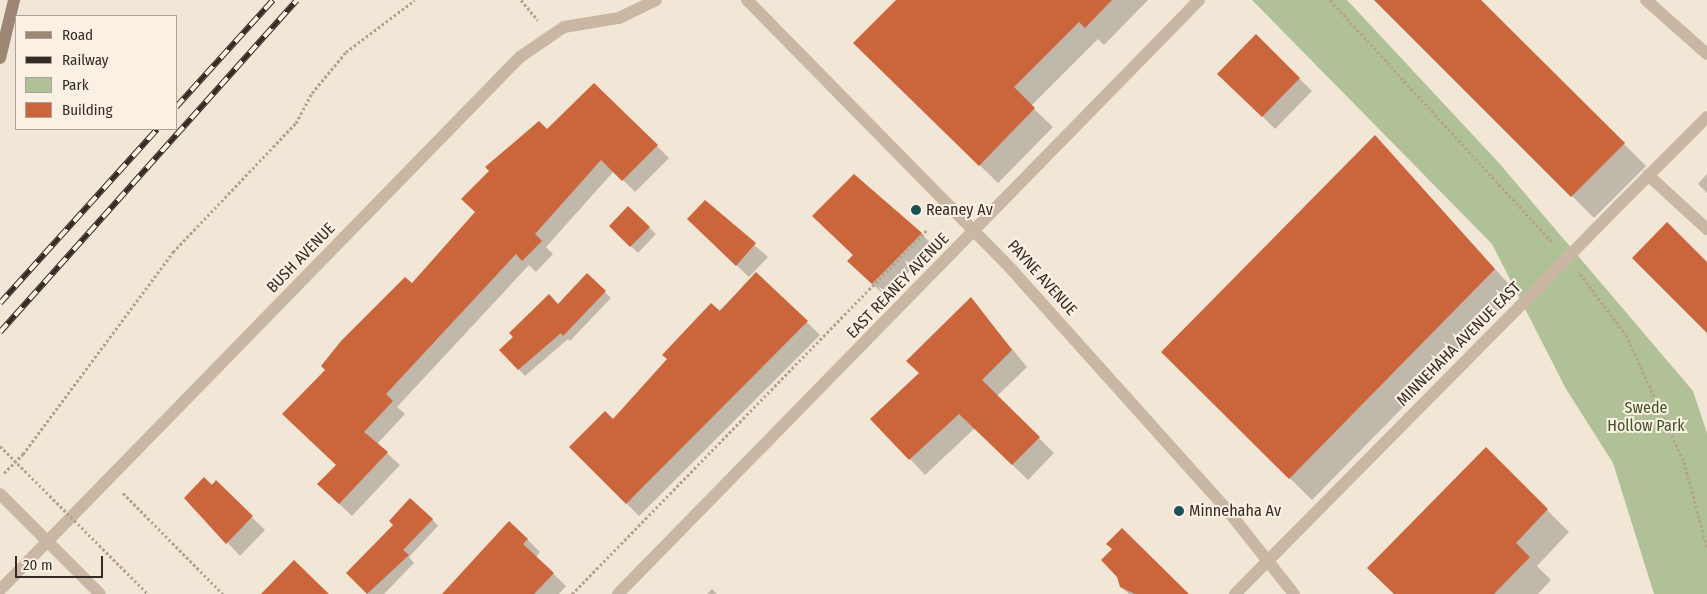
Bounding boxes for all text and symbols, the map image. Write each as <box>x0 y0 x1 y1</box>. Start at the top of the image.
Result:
legend <box>15 15 178 130</box>
text: Road <box>62 26 93 44</box>
text: Railway <box>62 51 109 69</box>
text: Park <box>62 76 89 94</box>
text: Building <box>62 101 113 119</box>
place label: Reaney Av <box>926 200 993 220</box>
marker: Reaney Av <box>910 204 922 216</box>
street label: BUSH AVENUE <box>263 219 339 297</box>
street label: EAST REANEY AVENUE <box>843 229 953 343</box>
street label: PAYNE AVENUE <box>1003 236 1081 320</box>
street label: MINNEHAHA AVENUE EAST <box>1393 278 1525 410</box>
park label: Swede Hollow Park <box>1607 398 1685 436</box>
place label: Minnehaha Av <box>1189 501 1281 521</box>
marker: Minnehaha Av <box>1173 505 1185 517</box>
scale bar <box>18 546 105 578</box>
text: 20 m <box>23 556 53 574</box>

